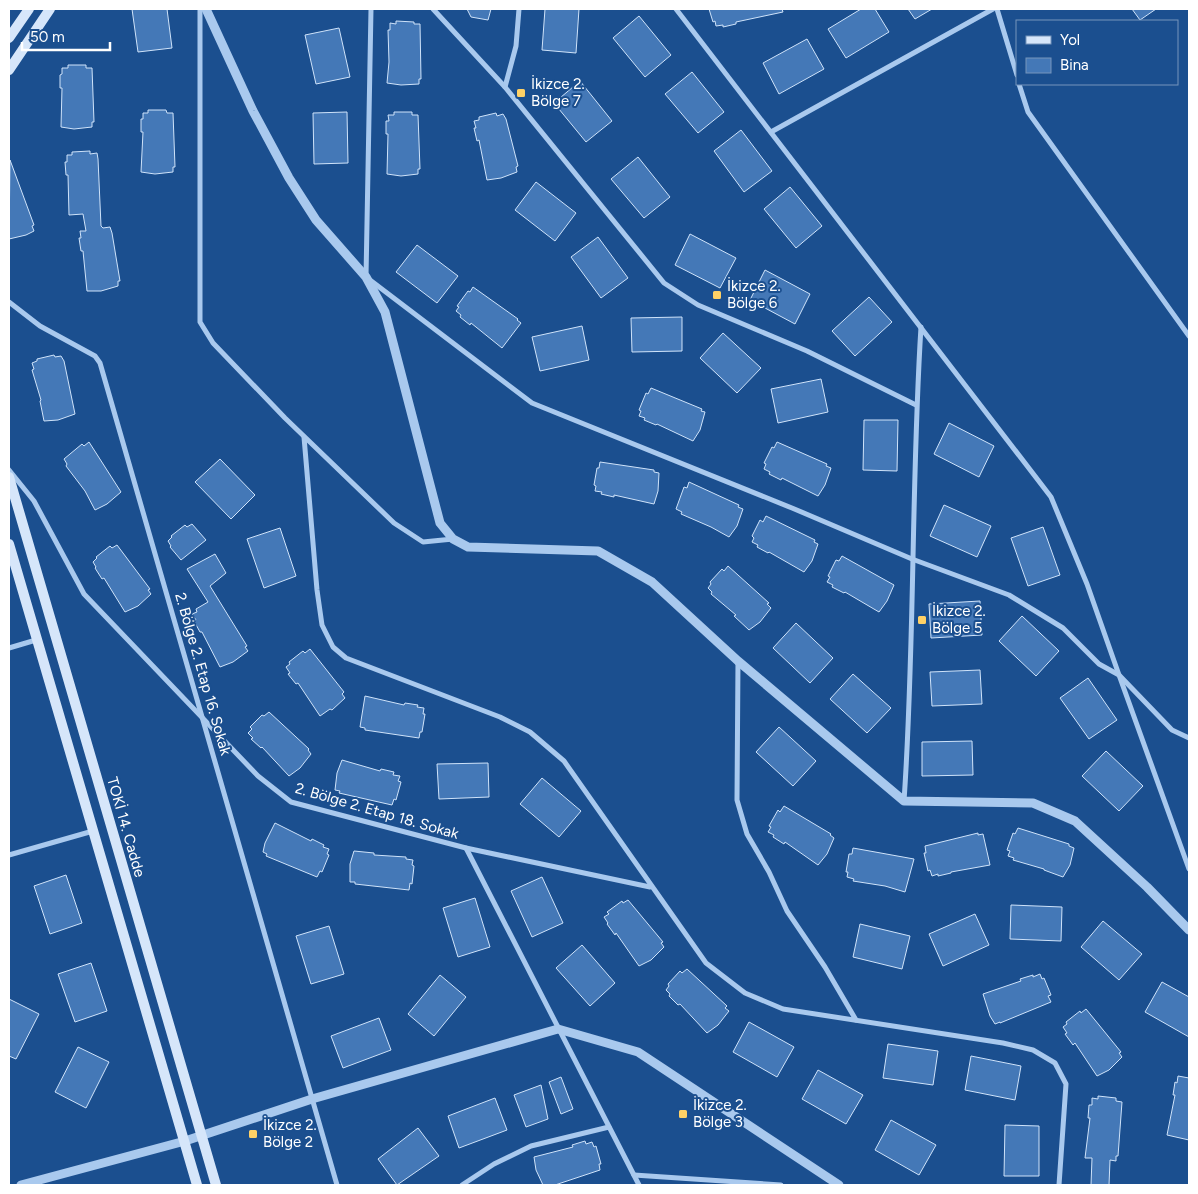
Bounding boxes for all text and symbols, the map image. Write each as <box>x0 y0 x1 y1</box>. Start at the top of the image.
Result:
scale bar <box>22 20 110 52</box>
legend <box>1016 20 1178 85</box>
text: 50 m <box>30 28 65 46</box>
text: Yol <box>1060 31 1080 49</box>
text: Bina <box>1060 56 1089 74</box>
place label: İkizce 2. Bölge 7 <box>531 75 585 110</box>
marker: İkizce 2. Bölge 7 <box>515 87 527 99</box>
place label: İkizce 2. Bölge 6 <box>727 277 781 312</box>
marker: İkizce 2. Bölge 6 <box>711 289 723 301</box>
street label: 2. Bölge 2. Etap 16. Sokak <box>171 591 235 758</box>
place label: İkizce 2. Bölge 5 <box>932 602 986 637</box>
marker: İkizce 2. Bölge 5 <box>916 614 928 626</box>
street label: TOKİ 14. Cadde <box>103 775 149 879</box>
street label: 2. Bölge 2. Etap 18. Sokak <box>293 779 461 843</box>
place label: İkizce 2. Bölge 3 <box>693 1096 747 1131</box>
marker: İkizce 2. Bölge 3 <box>677 1108 689 1120</box>
place label: İkizce 2. Bölge 2 <box>263 1116 317 1151</box>
marker: İkizce 2. Bölge 2 <box>247 1128 259 1140</box>

